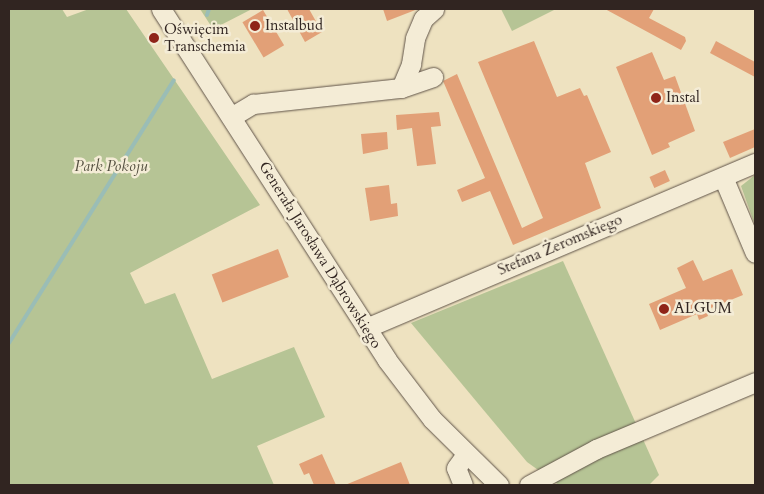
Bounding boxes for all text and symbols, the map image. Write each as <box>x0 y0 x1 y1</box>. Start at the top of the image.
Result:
place label: Instalbud <box>265 17 323 35</box>
place label: Oświęcim Transchemia <box>164 20 246 55</box>
marker: Instalbud <box>249 20 261 32</box>
marker: Oświęcim Transchemia <box>148 32 160 44</box>
place label: Instal <box>666 89 700 107</box>
marker: Instal <box>650 92 662 104</box>
park label: Park Pokoju <box>74 158 148 176</box>
street label: Generała Jarosława Dąbrowskiego <box>255 158 385 352</box>
street label: Stefana Żeromskiego <box>495 211 625 279</box>
place label: ALGUM <box>674 300 732 318</box>
marker: ALGUM <box>658 303 670 315</box>

